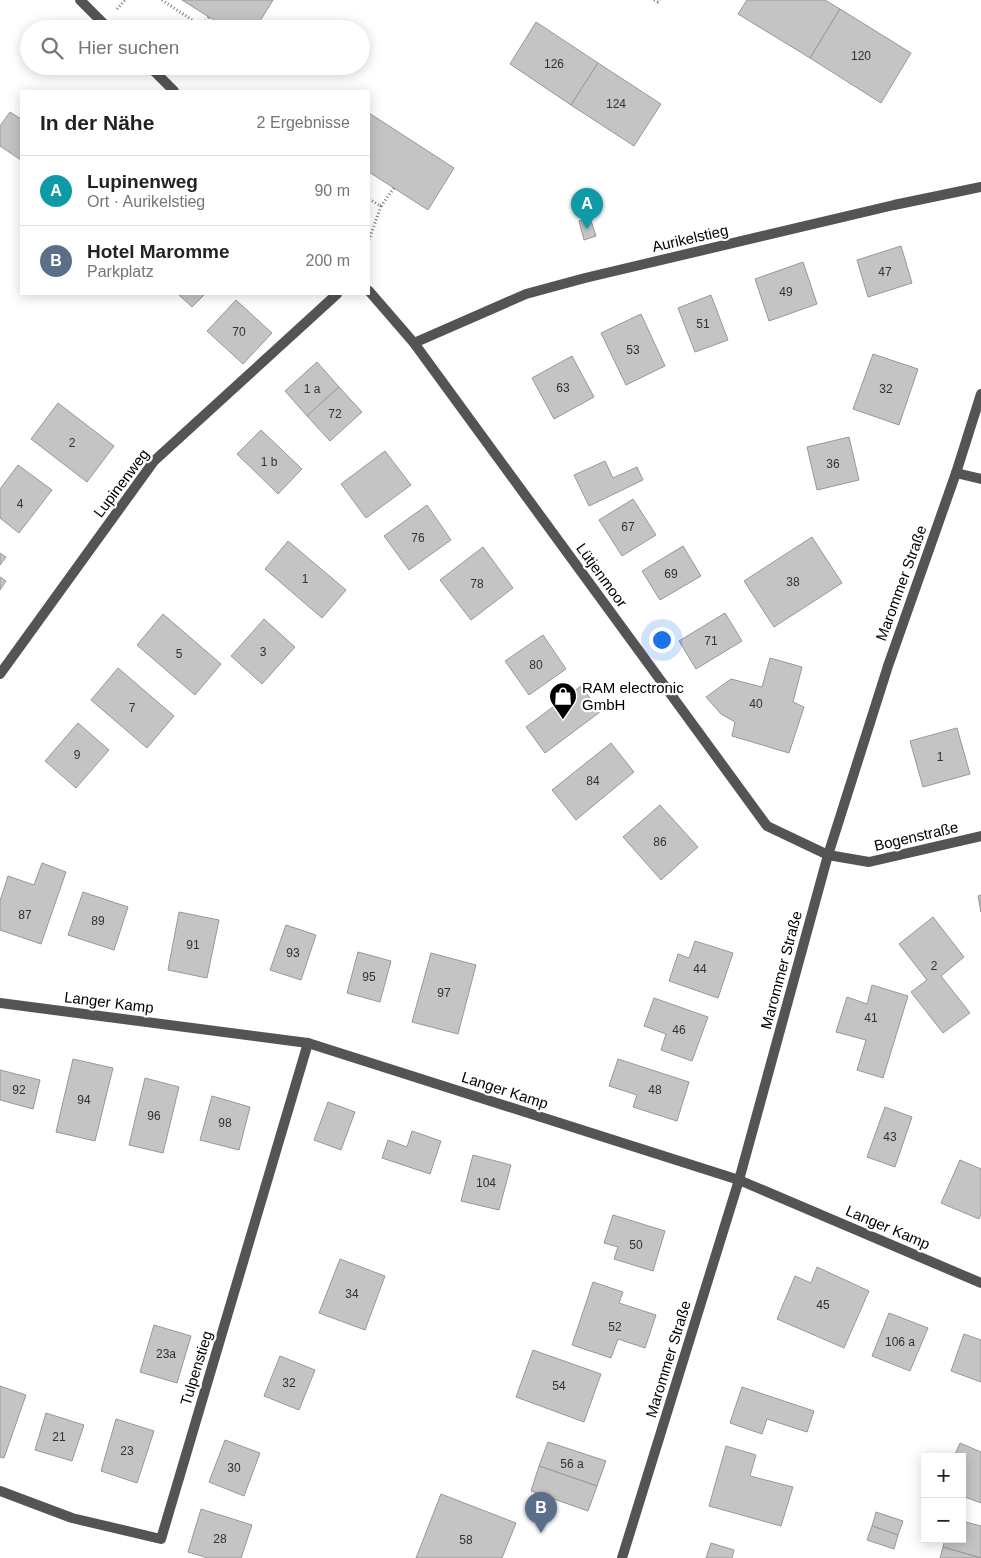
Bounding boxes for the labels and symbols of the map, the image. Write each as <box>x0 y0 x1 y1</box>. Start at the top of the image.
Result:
house number: 120 <box>851 49 871 63</box>
house number: 126 <box>544 57 564 71</box>
house number: 124 <box>606 97 626 111</box>
pin: A <box>571 188 603 229</box>
street label: Aurikelstieg <box>650 221 730 255</box>
house number: 47 <box>878 265 892 279</box>
house number: 49 <box>779 285 793 299</box>
house number: 51 <box>696 317 710 331</box>
house number: 70 <box>232 325 246 339</box>
house number: 53 <box>626 343 640 357</box>
house number: 63 <box>556 381 570 395</box>
house number: 1 a <box>304 382 321 396</box>
house number: 32 <box>879 382 893 396</box>
house number: 72 <box>328 407 342 421</box>
house number: 2 <box>69 436 76 450</box>
street label: Lupinenweg <box>90 446 152 520</box>
house number: 1 b <box>261 455 278 469</box>
house number: 36 <box>826 457 840 471</box>
house number: 4 <box>17 497 24 511</box>
house number: 67 <box>621 520 635 534</box>
street label: Marommer Straße <box>872 523 930 643</box>
house number: 76 <box>411 531 425 545</box>
street label: Lütjenmoor <box>573 540 631 610</box>
house number: 69 <box>664 567 678 581</box>
house number: 1 <box>302 572 309 586</box>
house number: 38 <box>786 575 800 589</box>
house number: 78 <box>470 577 484 591</box>
your location <box>649 627 675 653</box>
house number: 71 <box>704 634 718 648</box>
house number: 3 <box>260 645 267 659</box>
house number: 5 <box>176 647 183 661</box>
house number: 80 <box>529 658 543 672</box>
place label: RAM electronic GmbH <box>582 679 684 713</box>
shop icon: RAM electronic GmbH <box>548 681 578 720</box>
house number: 40 <box>749 697 763 711</box>
house number: 7 <box>129 701 136 715</box>
house number: 9 <box>74 748 81 762</box>
house number: 1 <box>937 750 944 764</box>
house number: 84 <box>586 774 600 788</box>
street label: Bogenstraße <box>872 818 960 854</box>
house number: 86 <box>653 835 667 849</box>
house number: 87 <box>18 908 32 922</box>
street label: Marommer Straße <box>757 909 805 1031</box>
house number: 89 <box>91 914 105 928</box>
house number: 91 <box>186 938 200 952</box>
house number: 93 <box>286 946 300 960</box>
house number: 2 <box>931 959 938 973</box>
house number: 44 <box>693 962 707 976</box>
house number: 95 <box>362 970 376 984</box>
house number: 97 <box>437 986 451 1000</box>
street label: Langer Kamp <box>63 988 155 1016</box>
house number: 41 <box>864 1011 878 1025</box>
house number: 46 <box>672 1023 686 1037</box>
street label: Langer Kamp <box>460 1068 550 1112</box>
house number: 92 <box>12 1083 26 1097</box>
house number: 48 <box>648 1083 662 1097</box>
house number: 94 <box>77 1093 91 1107</box>
house number: 96 <box>147 1109 161 1123</box>
house number: 98 <box>218 1116 232 1130</box>
house number: 43 <box>883 1130 897 1144</box>
house number: 104 <box>476 1176 496 1190</box>
street label: Langer Kamp <box>843 1202 933 1252</box>
house number: 50 <box>629 1238 643 1252</box>
house number: 34 <box>345 1287 359 1301</box>
street label: Marommer Straße <box>642 1298 694 1420</box>
house number: 45 <box>816 1298 830 1312</box>
house number: 52 <box>608 1320 622 1334</box>
street label: Tulpenstieg <box>177 1329 215 1407</box>
house number: 106 a <box>885 1335 915 1349</box>
house number: 23a <box>156 1347 176 1361</box>
house number: 32 <box>282 1376 296 1390</box>
house number: 54 <box>552 1379 566 1393</box>
house number: 21 <box>52 1430 66 1444</box>
house number: 23 <box>120 1444 134 1458</box>
house number: 56 a <box>560 1457 584 1471</box>
house number: 30 <box>227 1461 241 1475</box>
pin: B <box>525 1492 557 1533</box>
house number: 28 <box>213 1532 227 1546</box>
house number: 58 <box>459 1533 473 1547</box>

